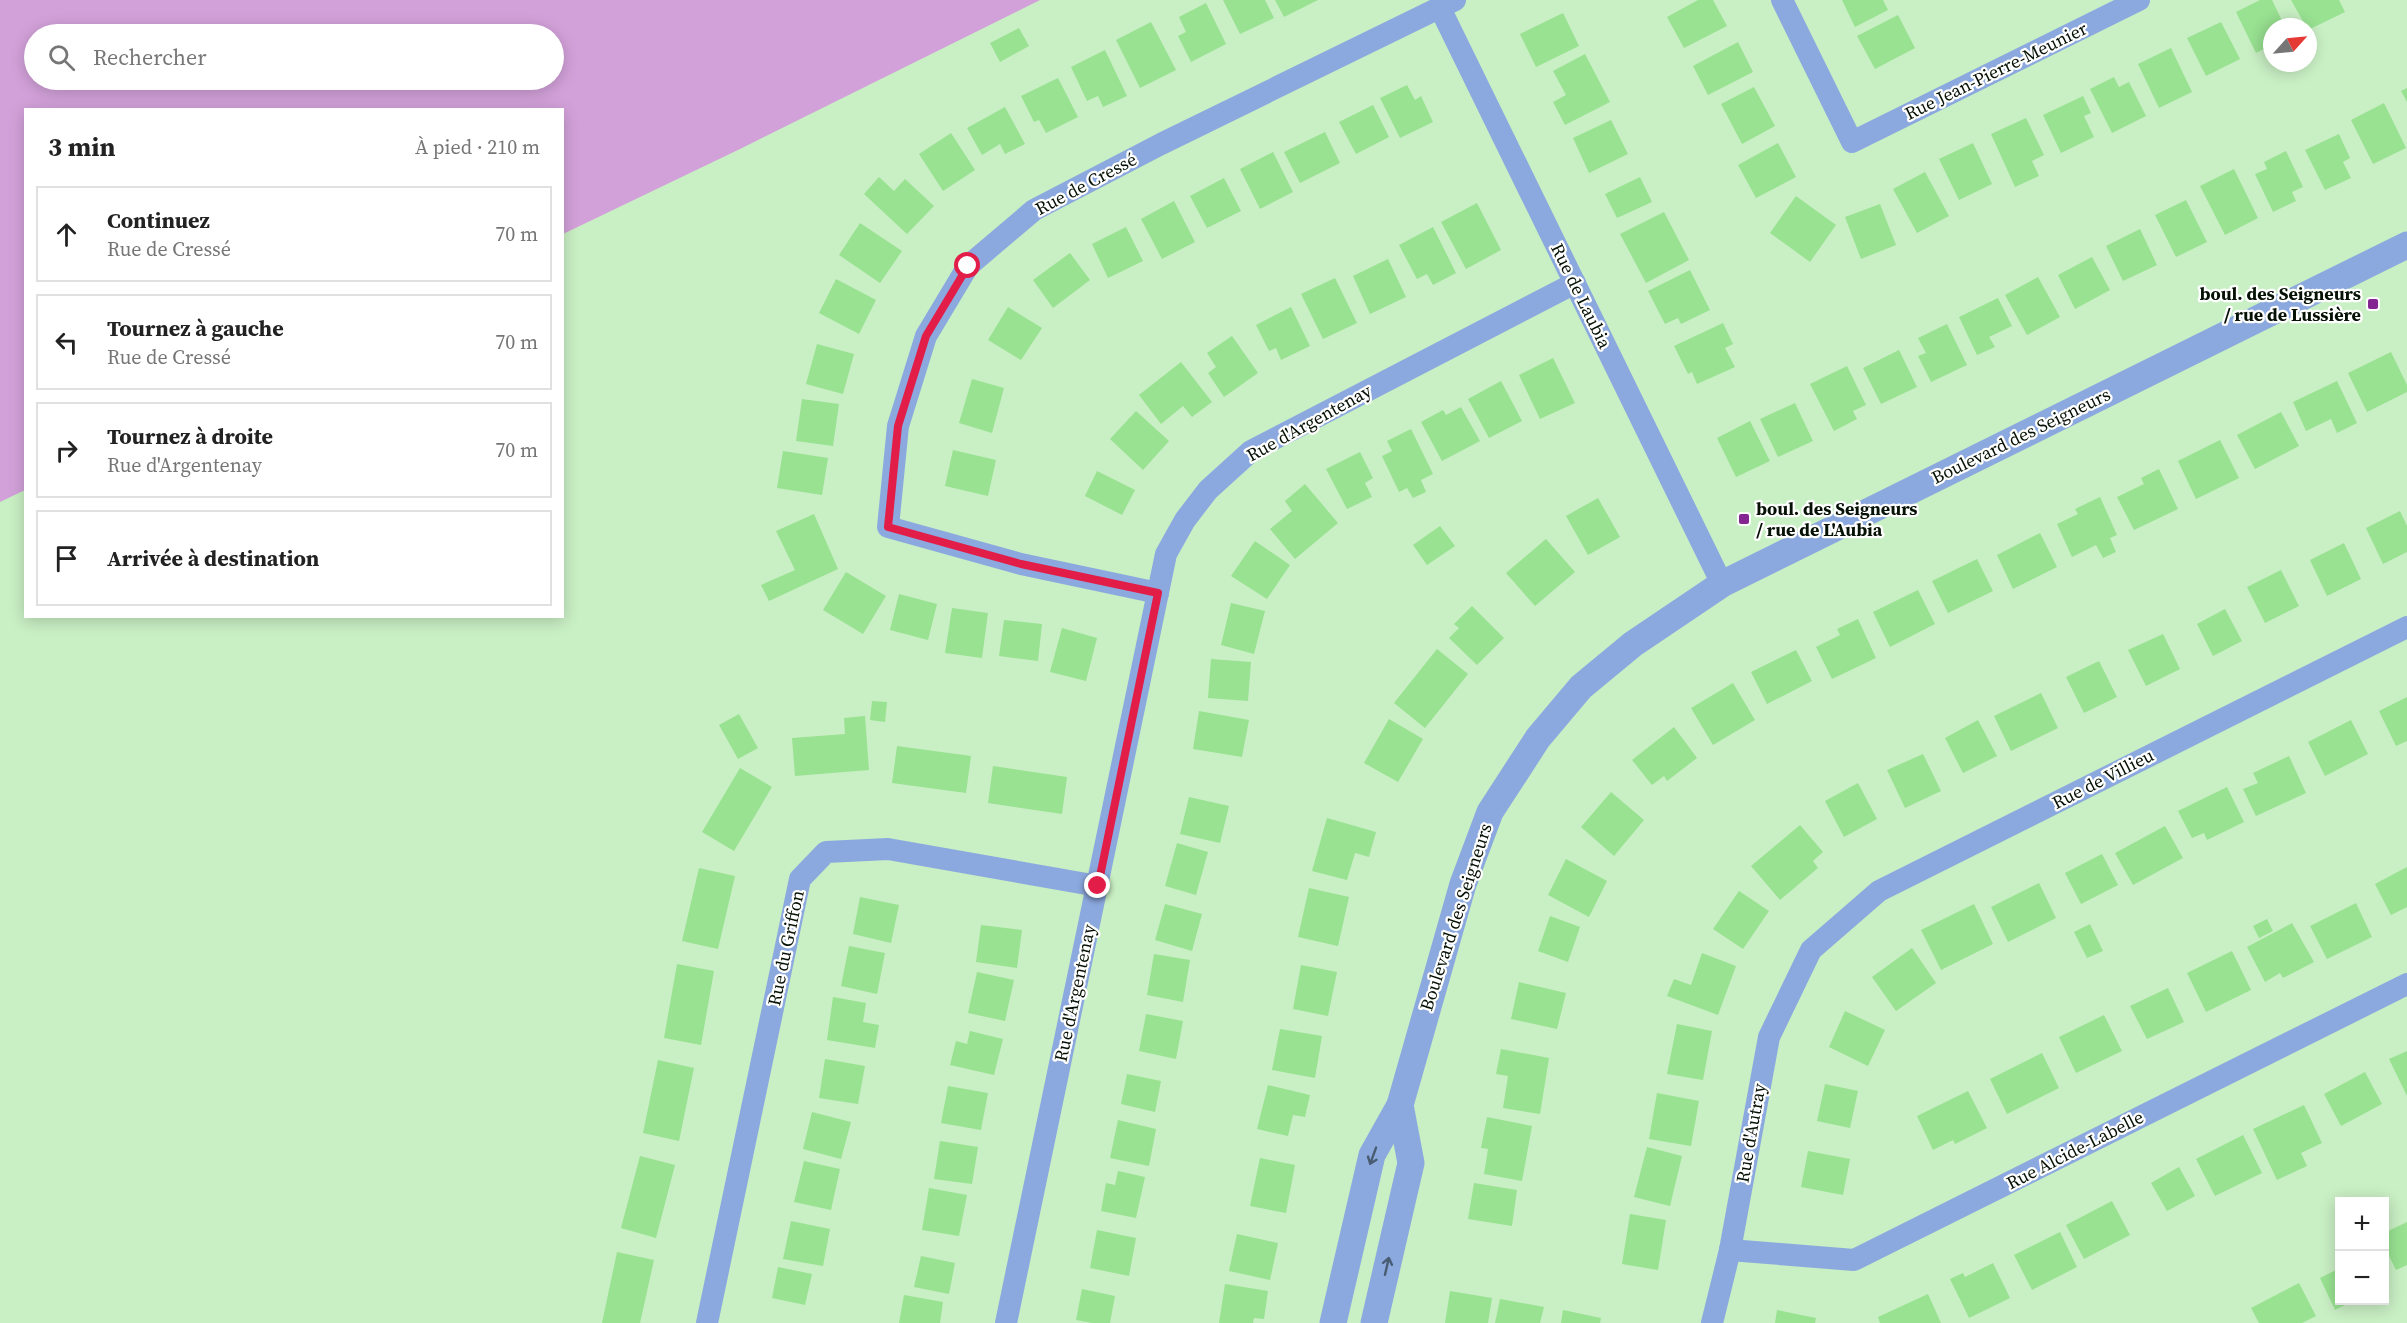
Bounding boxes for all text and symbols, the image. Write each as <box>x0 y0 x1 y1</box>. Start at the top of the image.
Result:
street label: Rue Jean-Pierre-Meunier <box>1900 15 2091 126</box>
north arrow <box>2263 18 2317 72</box>
search box <box>24 24 564 90</box>
icon: search <box>45 41 78 74</box>
text: Rechercher <box>93 42 207 72</box>
text: 3 min <box>48 129 115 165</box>
text: À pied · 210 m <box>415 133 540 161</box>
street label: Rue de Cressé <box>1031 146 1141 221</box>
text: Continuez <box>107 205 210 235</box>
icon: ahead <box>50 218 83 251</box>
text: 70 m <box>495 220 538 248</box>
text: Rue de Cressé <box>107 235 231 263</box>
street label: Rue de Laubia <box>1545 239 1618 353</box>
route start <box>954 252 980 278</box>
place label: boul. des Seigneurs / rue de Lussière <box>2199 281 2361 327</box>
marker: boul. des Seigneurs / rue de Lussière <box>2366 297 2380 311</box>
text: Tournez à gauche <box>107 313 284 343</box>
icon: left <box>50 326 83 359</box>
text: 70 m <box>495 328 538 356</box>
text: Rue de Cressé <box>107 343 231 371</box>
street label: Rue d'Argentenay <box>1242 377 1376 467</box>
street label: Boulevard des Seigneurs <box>1927 381 2114 490</box>
text: Tournez à droite <box>107 421 273 451</box>
icon: right <box>50 434 83 467</box>
text: 70 m <box>495 436 538 464</box>
text: Rue d'Argentenay <box>107 451 262 479</box>
place label: boul. des Seigneurs / rue de L'Aubia <box>1756 496 1918 542</box>
marker: boul. des Seigneurs / rue de L'Aubia <box>1737 512 1751 526</box>
icon: arrive <box>50 542 83 575</box>
text: Arrivée à destination <box>107 543 319 573</box>
street label: Rue de Villieu <box>2048 742 2158 815</box>
street label: Boulevard des Seigneurs <box>1413 820 1498 1014</box>
route end <box>1084 872 1110 898</box>
street label: Rue du Griffon <box>761 888 810 1008</box>
street label: Rue d'Argentenay <box>1048 921 1101 1064</box>
street label: Rue d'Autray <box>1729 1081 1772 1185</box>
street label: Rue Alcide-Labelle <box>2002 1104 2148 1195</box>
one-way arrow <box>1366 1147 1377 1165</box>
map controls <box>2335 1197 2389 1305</box>
button: + <box>2335 1197 2389 1251</box>
button: − <box>2335 1251 2389 1305</box>
one-way arrow <box>1382 1257 1394 1276</box>

